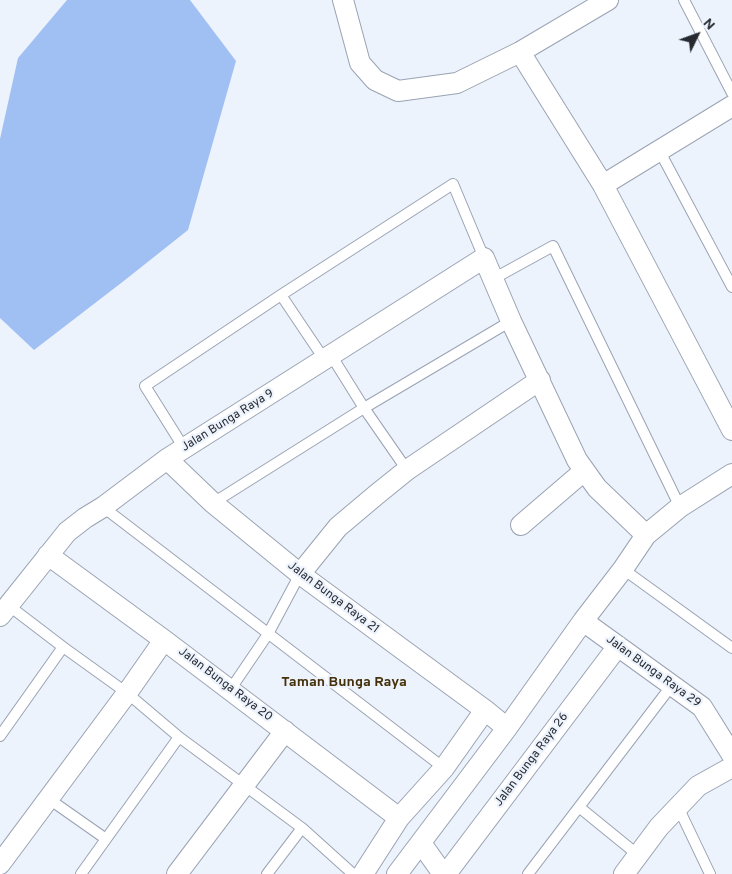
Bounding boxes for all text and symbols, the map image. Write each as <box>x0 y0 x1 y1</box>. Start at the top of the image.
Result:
north arrow <box>672 10 722 60</box>
text: N <box>699 15 718 34</box>
street label: Jalan Bunga Raya 9 <box>179 387 277 455</box>
street label: Jalan Bunga Raya 21 <box>284 559 382 637</box>
street label: Jalan Bunga Raya 29 <box>603 633 703 711</box>
street label: Jalan Bunga Raya 20 <box>175 645 275 725</box>
district label: Taman Bunga Raya <box>281 675 407 691</box>
street label: Jalan Bunga Raya 26 <box>492 710 572 810</box>

